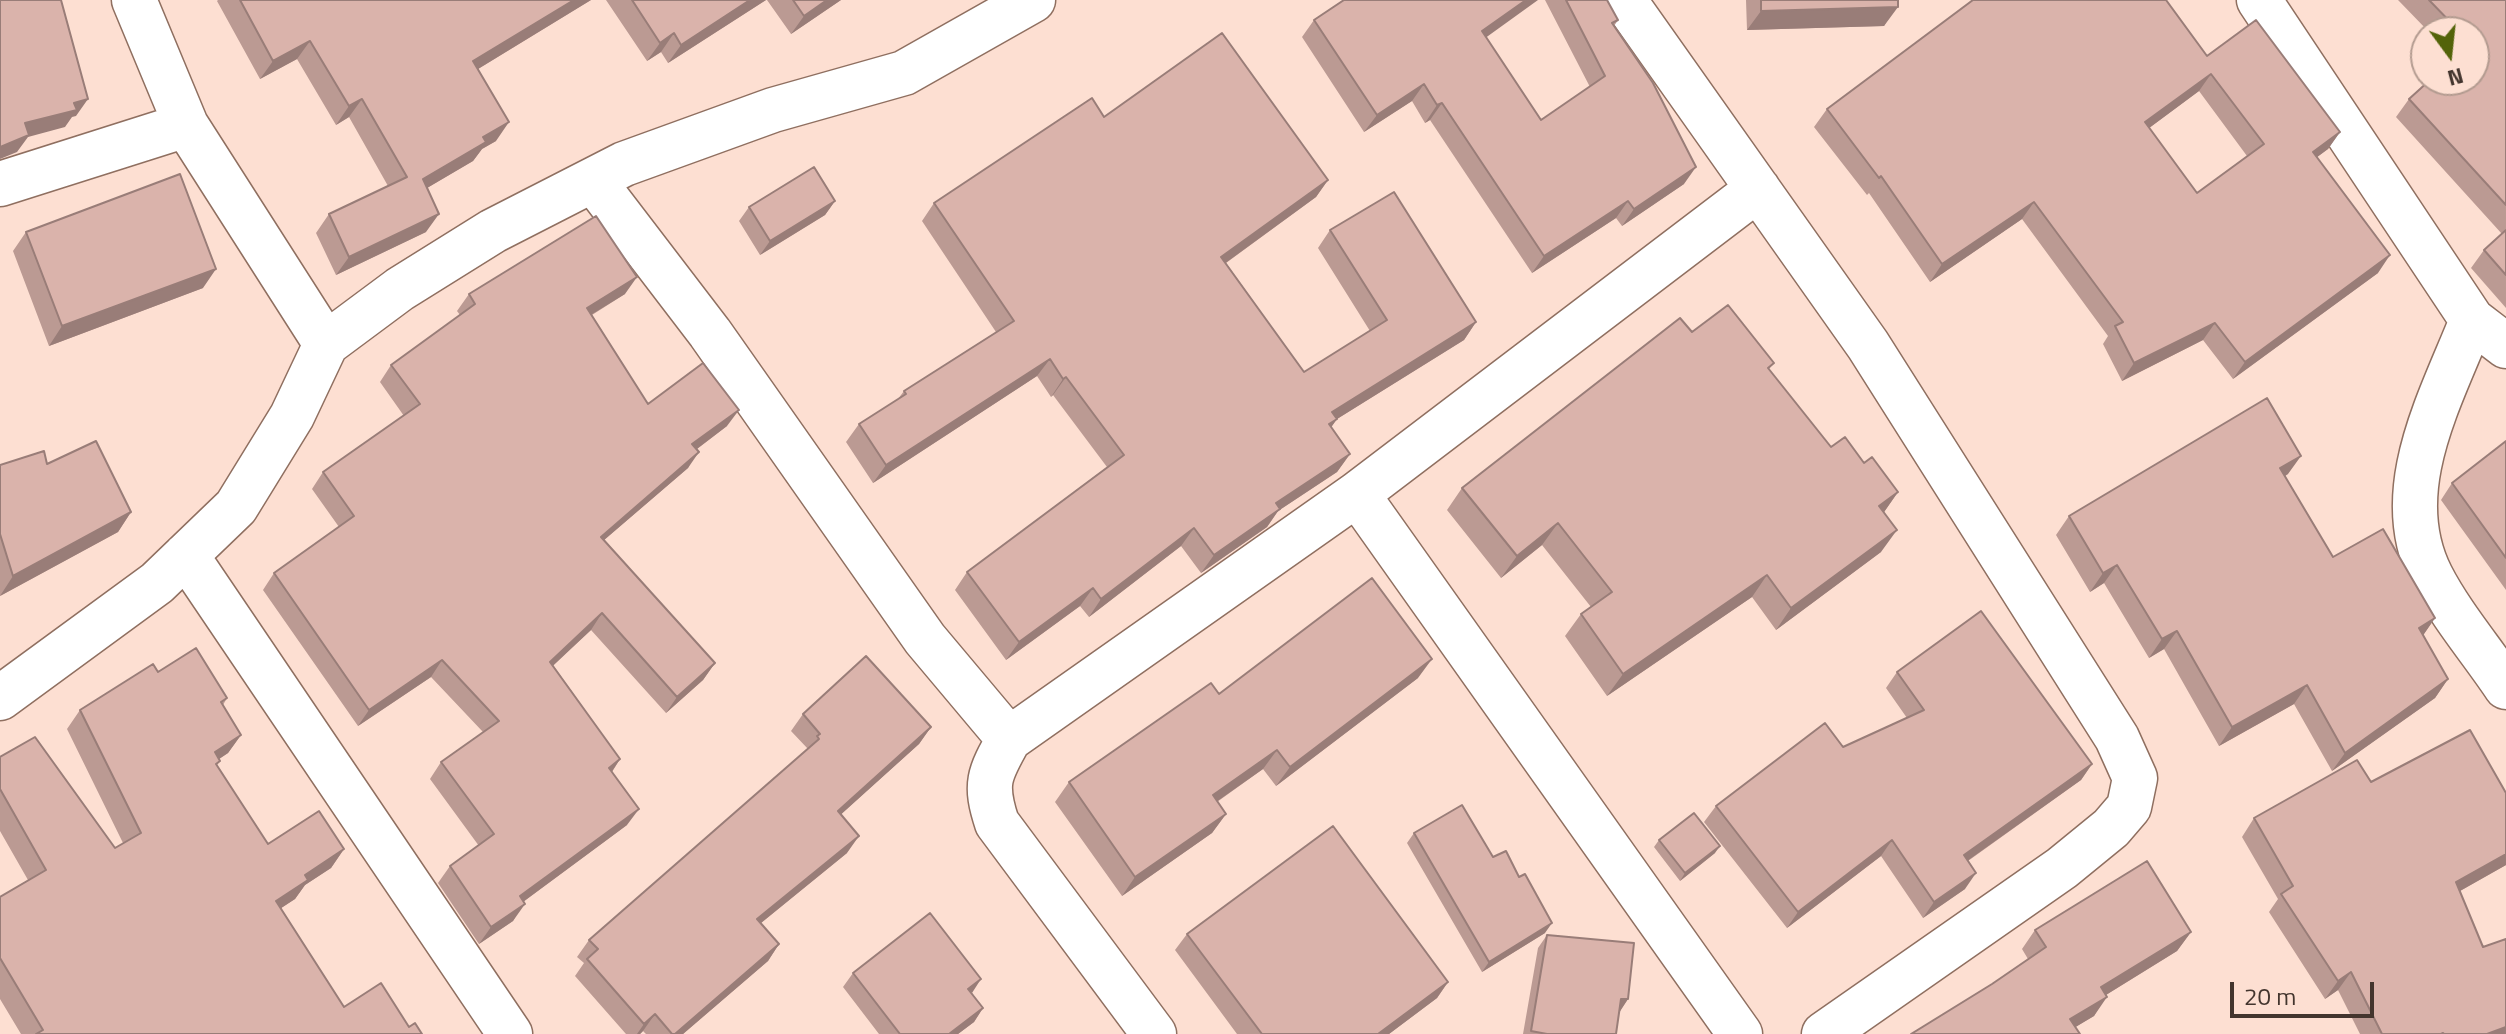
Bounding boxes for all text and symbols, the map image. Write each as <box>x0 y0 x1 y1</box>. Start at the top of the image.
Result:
north arrow <box>2410 16 2490 96</box>
text: N <box>2444 59 2467 96</box>
scale bar <box>2234 966 2378 1016</box>
text: 20 m <box>2244 978 2296 1014</box>

